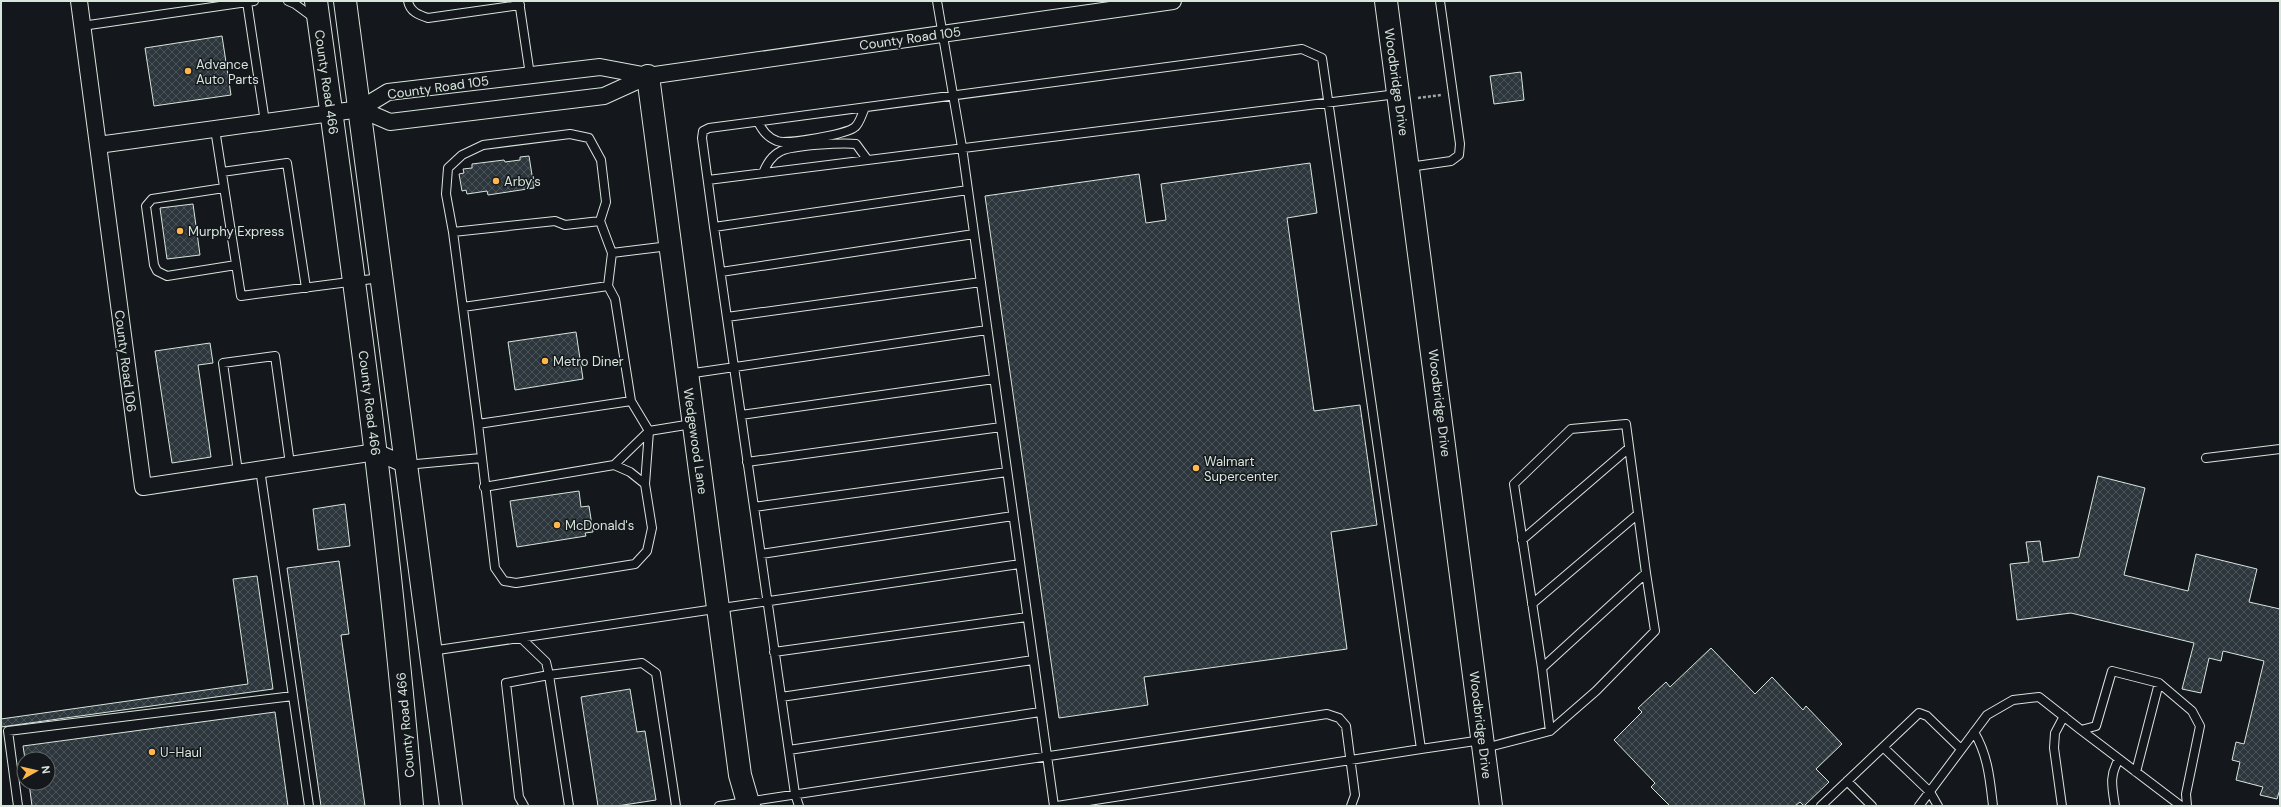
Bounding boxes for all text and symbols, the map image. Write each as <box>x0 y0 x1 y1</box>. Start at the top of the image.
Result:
street label: County Road 105 <box>858 23 962 54</box>
street label: Woodbridge Drive <box>1381 27 1412 137</box>
street label: County Road 466 <box>311 29 342 136</box>
place label: Advance Auto Parts <box>196 56 259 88</box>
marker: Advance Auto Parts <box>183 66 193 76</box>
street label: County Road 105 <box>386 72 490 103</box>
place label: Arby's <box>504 173 541 190</box>
marker: Arby's <box>491 176 501 186</box>
place label: Murphy Express <box>188 223 284 240</box>
marker: Murphy Express <box>175 226 185 236</box>
street label: County Road 106 <box>111 309 140 413</box>
street label: Woodbridge Drive <box>1424 348 1455 458</box>
street label: County Road 466 <box>355 350 384 457</box>
place label: Metro Diner <box>553 353 624 370</box>
marker: Metro Diner <box>540 356 550 366</box>
street label: Wedgewood Lane <box>680 387 711 495</box>
place label: Walmart Supercenter <box>1204 453 1279 485</box>
marker: Walmart Supercenter <box>1191 463 1201 473</box>
place label: McDonald's <box>565 517 634 534</box>
marker: McDonald's <box>552 520 562 530</box>
street label: Woodbridge Drive <box>1465 670 1496 780</box>
street label: County Road 466 <box>392 672 419 778</box>
place label: U-Haul <box>160 744 202 761</box>
marker: U-Haul <box>147 747 157 757</box>
north arrow <box>16 751 56 791</box>
text: N <box>38 765 53 775</box>

